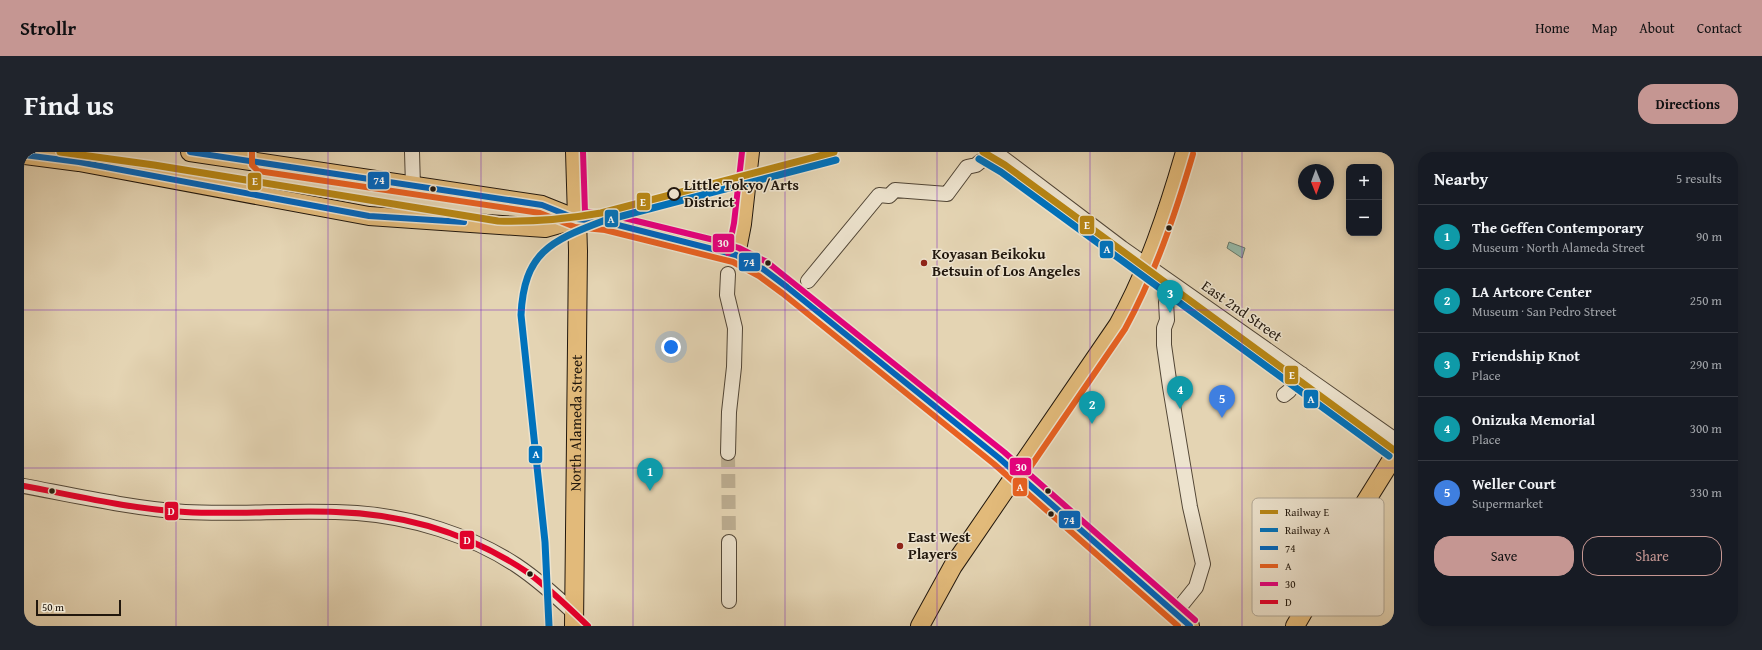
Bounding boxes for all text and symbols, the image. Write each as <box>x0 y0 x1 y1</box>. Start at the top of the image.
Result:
text: Strollr <box>20 14 76 42</box>
text: Home <box>1535 18 1570 38</box>
text: Map <box>1592 18 1617 38</box>
text: About <box>1639 18 1675 38</box>
text: Contact <box>1697 18 1742 38</box>
text: Find us <box>24 84 114 125</box>
button: Directions <box>1638 84 1738 124</box>
north arrow <box>1298 164 1334 200</box>
map controls <box>1346 164 1382 236</box>
button: + <box>1346 164 1382 200</box>
text: Nearby <box>1434 166 1488 191</box>
text: 5 results <box>1676 169 1722 188</box>
line badge: 74 <box>367 171 390 190</box>
line badge: E <box>247 172 262 191</box>
text: 74 <box>373 172 385 188</box>
text: E <box>252 173 258 189</box>
place label: Little Tokyo/Arts District <box>684 174 799 212</box>
unlabelled marker <box>428 184 438 194</box>
marker: Little Tokyo/Arts District <box>667 187 681 201</box>
line badge: E <box>636 192 651 211</box>
text: E <box>640 194 646 210</box>
button: − <box>1346 200 1382 236</box>
line badge: A <box>604 209 619 228</box>
text: A <box>607 211 615 227</box>
line badge: E <box>1079 215 1095 235</box>
text: E <box>1084 217 1090 233</box>
text: The Geffen Contemporary <box>1472 217 1644 238</box>
unlabelled marker <box>1164 223 1174 233</box>
text: 1 <box>1444 227 1450 246</box>
text: 90 m <box>1696 227 1722 246</box>
line badge: 30 <box>712 233 735 253</box>
text: 30 <box>717 235 729 251</box>
text: Museum · North Alameda Street <box>1472 238 1645 257</box>
line badge: A <box>1099 240 1114 259</box>
text: A <box>1103 241 1111 257</box>
place label: Koyasan Beikoku Betsuin of Los Angeles <box>932 243 1080 281</box>
line badge: 74 <box>738 252 761 272</box>
text: 74 <box>743 254 755 270</box>
unlabelled marker <box>763 258 773 268</box>
marker: Koyasan Beikoku Betsuin of Los Angeles <box>919 258 929 268</box>
street label: East 2nd Street <box>1198 275 1287 347</box>
pin: 3 <box>1157 280 1183 313</box>
text: LA Artcore Center <box>1472 281 1592 302</box>
text: 2 <box>1444 291 1450 310</box>
text: 250 m <box>1690 291 1722 310</box>
text: Museum · San Pedro Street <box>1472 302 1617 321</box>
your location <box>661 337 681 357</box>
text: Friendship Knot <box>1472 345 1580 366</box>
street label: North Alameda Street <box>564 354 587 492</box>
text: 3 <box>1444 355 1450 374</box>
text: 290 m <box>1690 355 1722 374</box>
line badge: E <box>1284 365 1299 385</box>
text: Place <box>1472 366 1501 385</box>
text: E <box>1289 367 1295 383</box>
pin: 4 <box>1167 376 1193 409</box>
pin: 5 <box>1209 385 1235 418</box>
line badge: A <box>1303 389 1319 409</box>
pin: 2 <box>1079 391 1105 424</box>
text: A <box>1307 391 1315 407</box>
text: Onizuka Memorial <box>1472 409 1595 430</box>
text: 4 <box>1444 419 1450 438</box>
text: 300 m <box>1690 419 1722 438</box>
text: Place <box>1472 430 1501 449</box>
line badge: A <box>528 445 543 464</box>
text: A <box>532 446 540 462</box>
line badge: 30 <box>1009 457 1032 476</box>
pin: 1 <box>637 458 663 491</box>
text: 30 <box>1015 459 1027 475</box>
text: Weller Court <box>1472 473 1556 494</box>
line badge: A <box>1012 477 1028 497</box>
text: A <box>1016 479 1024 495</box>
text: 5 <box>1444 483 1450 502</box>
text: 330 m <box>1690 483 1722 502</box>
unlabelled marker <box>47 486 57 496</box>
unlabelled marker <box>1043 486 1053 496</box>
text: Supermarket <box>1472 494 1543 513</box>
legend <box>1252 498 1384 616</box>
line badge: D <box>164 501 179 521</box>
text: D <box>167 503 175 519</box>
text: Railway E <box>1285 504 1329 520</box>
unlabelled marker <box>1046 509 1056 519</box>
line badge: 74 <box>1058 510 1081 529</box>
text: 74 <box>1063 512 1075 528</box>
text: Railway A <box>1285 522 1330 538</box>
place label: East West Players <box>908 526 971 564</box>
line badge: D <box>459 530 475 550</box>
text: D <box>463 532 471 548</box>
button: Save <box>1434 536 1574 576</box>
button: Share <box>1582 536 1722 576</box>
text: 74 <box>1285 540 1296 556</box>
marker: East West Players <box>895 541 905 551</box>
text: A <box>1285 558 1292 574</box>
unlabelled marker <box>525 569 535 579</box>
text: 30 <box>1285 576 1296 592</box>
text: D <box>1285 594 1292 610</box>
scale bar <box>36 598 121 617</box>
text: 50 m <box>42 599 64 615</box>

